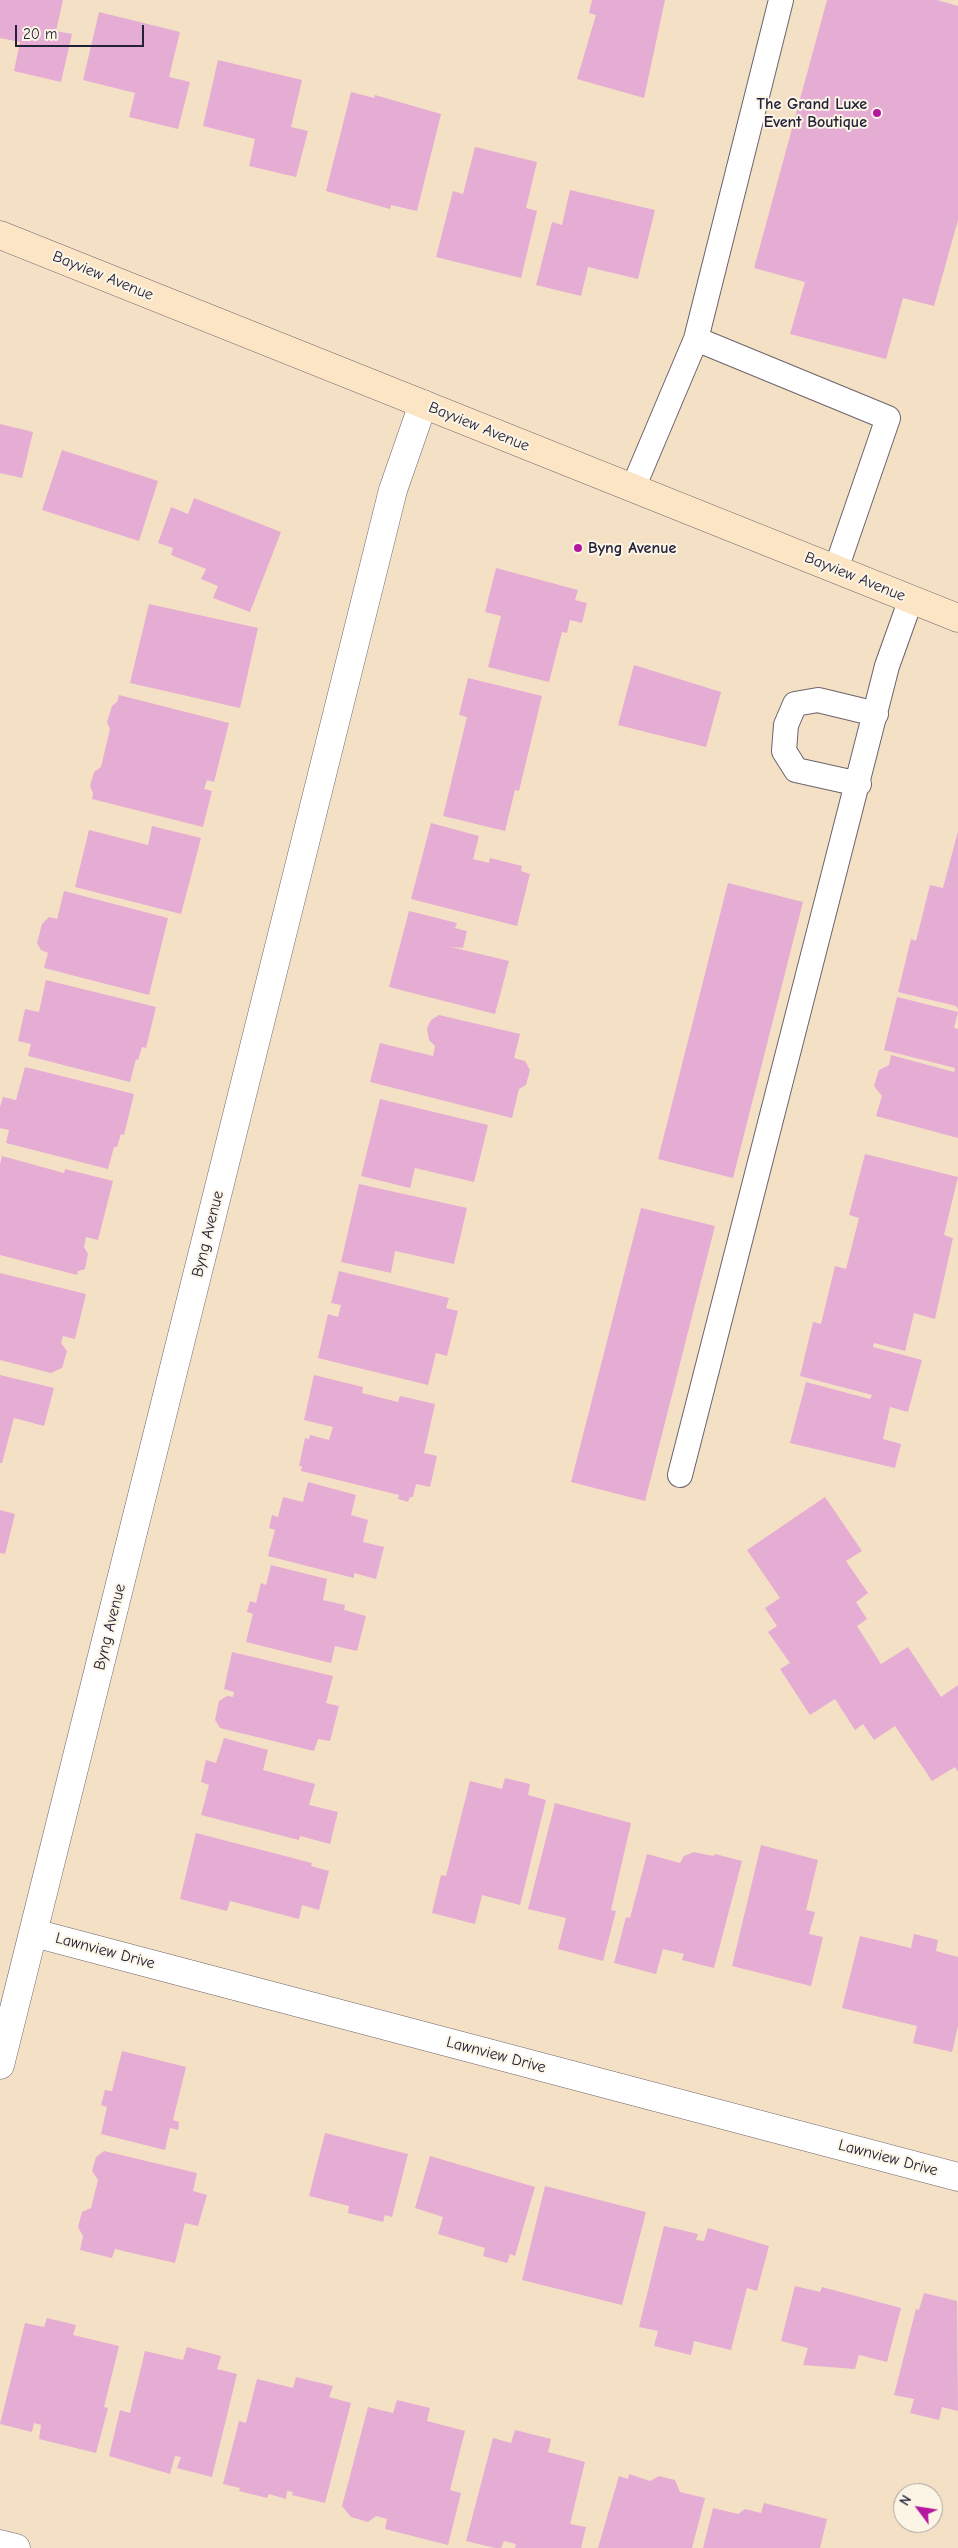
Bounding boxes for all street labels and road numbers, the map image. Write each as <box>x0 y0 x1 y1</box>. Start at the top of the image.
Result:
street label: Bayview Avenue <box>50 247 156 305</box>
street label: Bayview Avenue <box>426 398 532 456</box>
street label: Bayview Avenue <box>802 548 908 606</box>
street label: Byng Avenue <box>188 1189 228 1279</box>
street label: Byng Avenue <box>90 1582 130 1672</box>
street label: Lawnview Drive <box>53 1929 157 1973</box>
street label: Lawnview Drive <box>444 2033 548 2077</box>
street label: Lawnview Drive <box>836 2136 940 2180</box>

